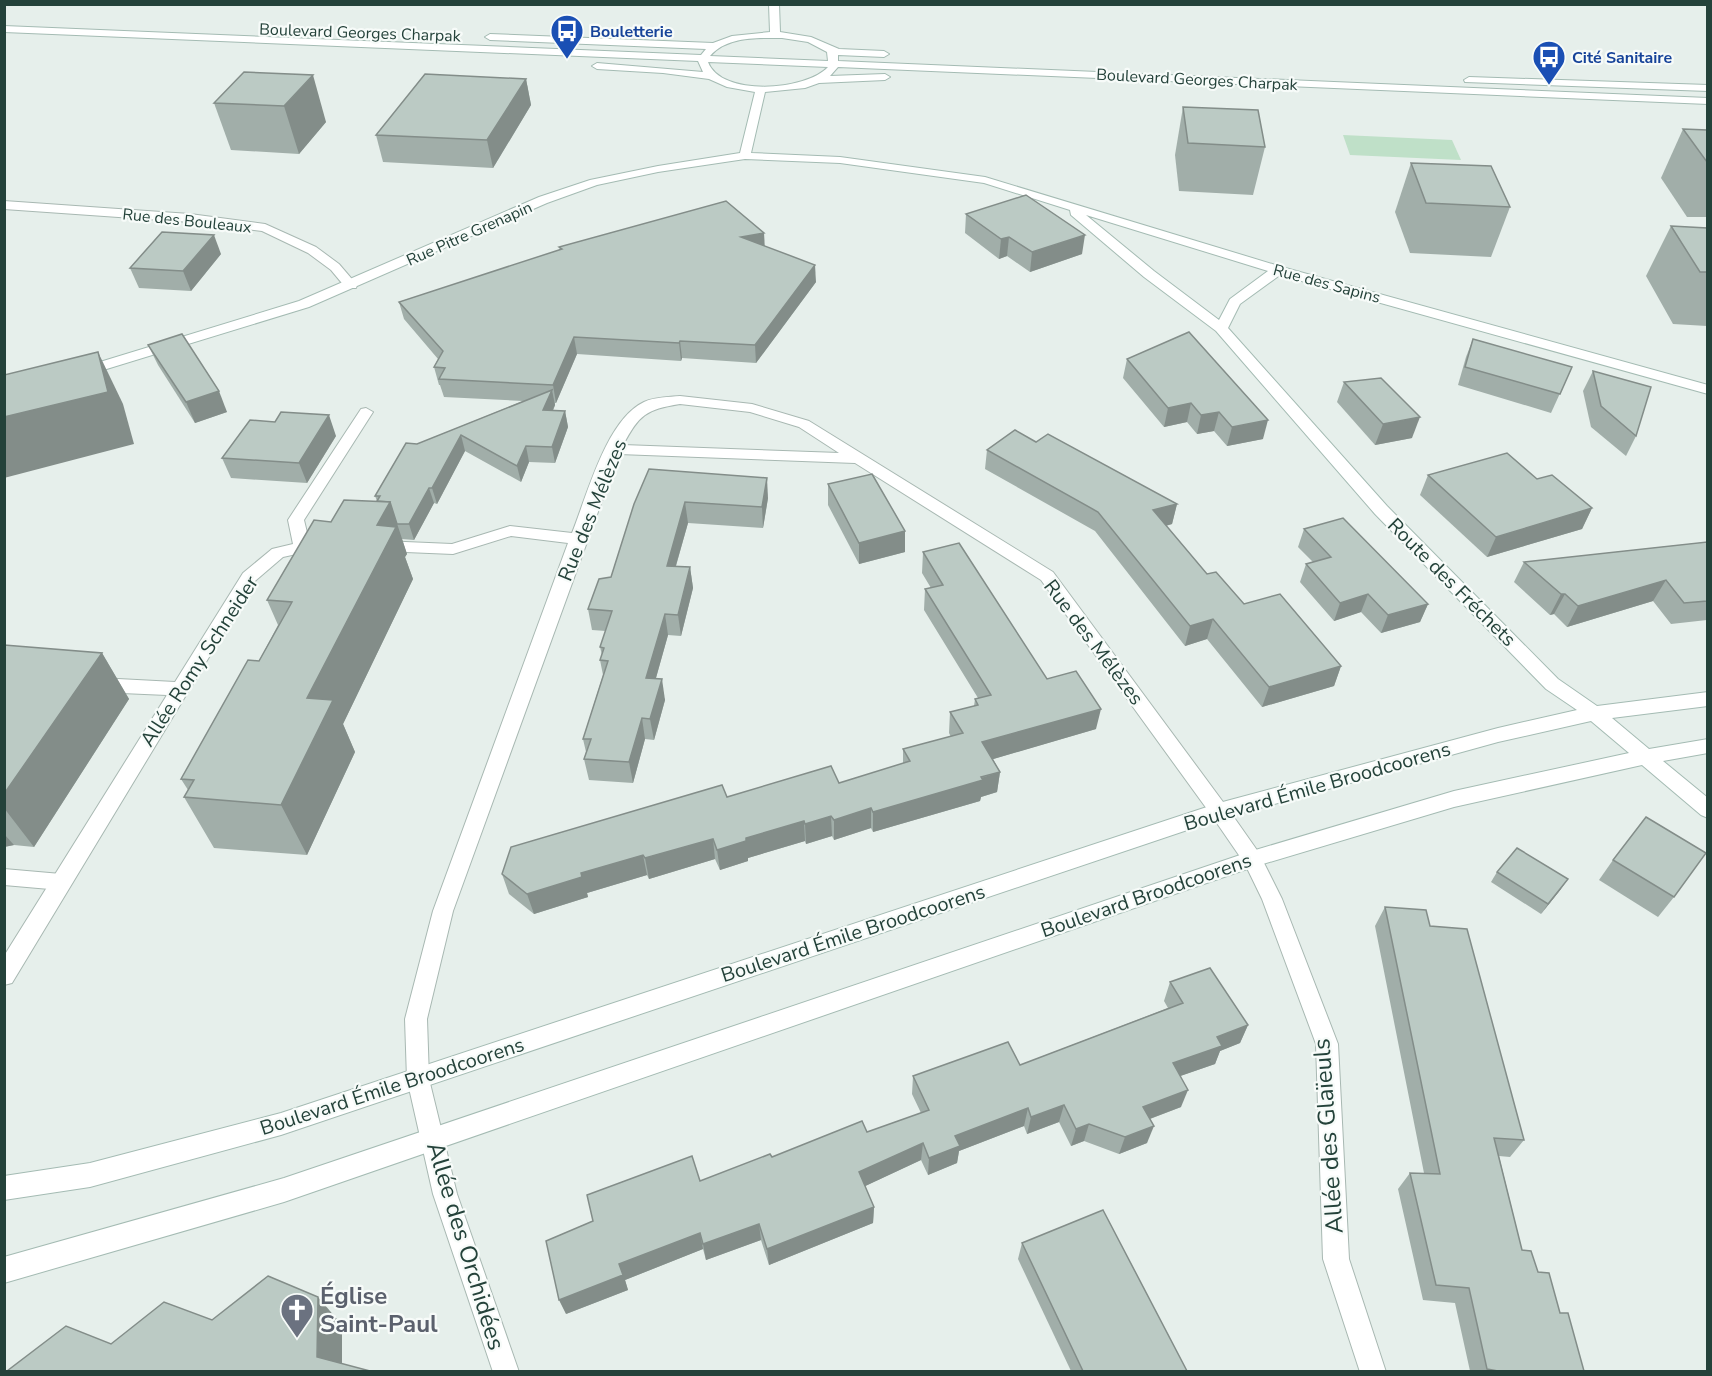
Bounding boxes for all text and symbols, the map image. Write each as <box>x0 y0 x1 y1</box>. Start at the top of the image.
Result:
bus stop icon: Bouletterie <box>549 13 585 60</box>
street label: Boulevard Georges Charpak <box>259 18 462 48</box>
place label: Bouletterie <box>590 21 673 43</box>
bus stop icon: Cité Sanitaire <box>1531 39 1567 86</box>
place label: Cité Sanitaire <box>1572 47 1672 69</box>
street label: Boulevard Georges Charpak <box>1096 64 1299 96</box>
street label: Rue Pitre Grenapin <box>403 196 536 272</box>
street label: Rue des Bouleaux <box>121 203 253 239</box>
street label: Rue des Sapins <box>1271 259 1383 309</box>
street label: Rue des Mélèzes <box>552 435 633 585</box>
street label: Route des Fréchets <box>1381 512 1522 653</box>
street label: Allée Romy Schneider <box>134 571 265 752</box>
street label: Rue des Mélèzes <box>1037 574 1150 711</box>
street label: Boulevard Émile Broodcoorens <box>1181 735 1454 838</box>
street label: Boulevard Broodcoorens <box>1037 847 1255 944</box>
street label: Boulevard Émile Broodcoorens <box>718 878 989 989</box>
street label: Boulevard Émile Broodcoorens <box>257 1031 528 1142</box>
street label: Allée des Glaïeuls <box>1305 1037 1351 1235</box>
street label: Allée des Orchidées <box>419 1138 513 1354</box>
place label: Église Saint-Paul <box>320 1280 438 1340</box>
church icon: Église Saint-Paul <box>279 1292 315 1339</box>

